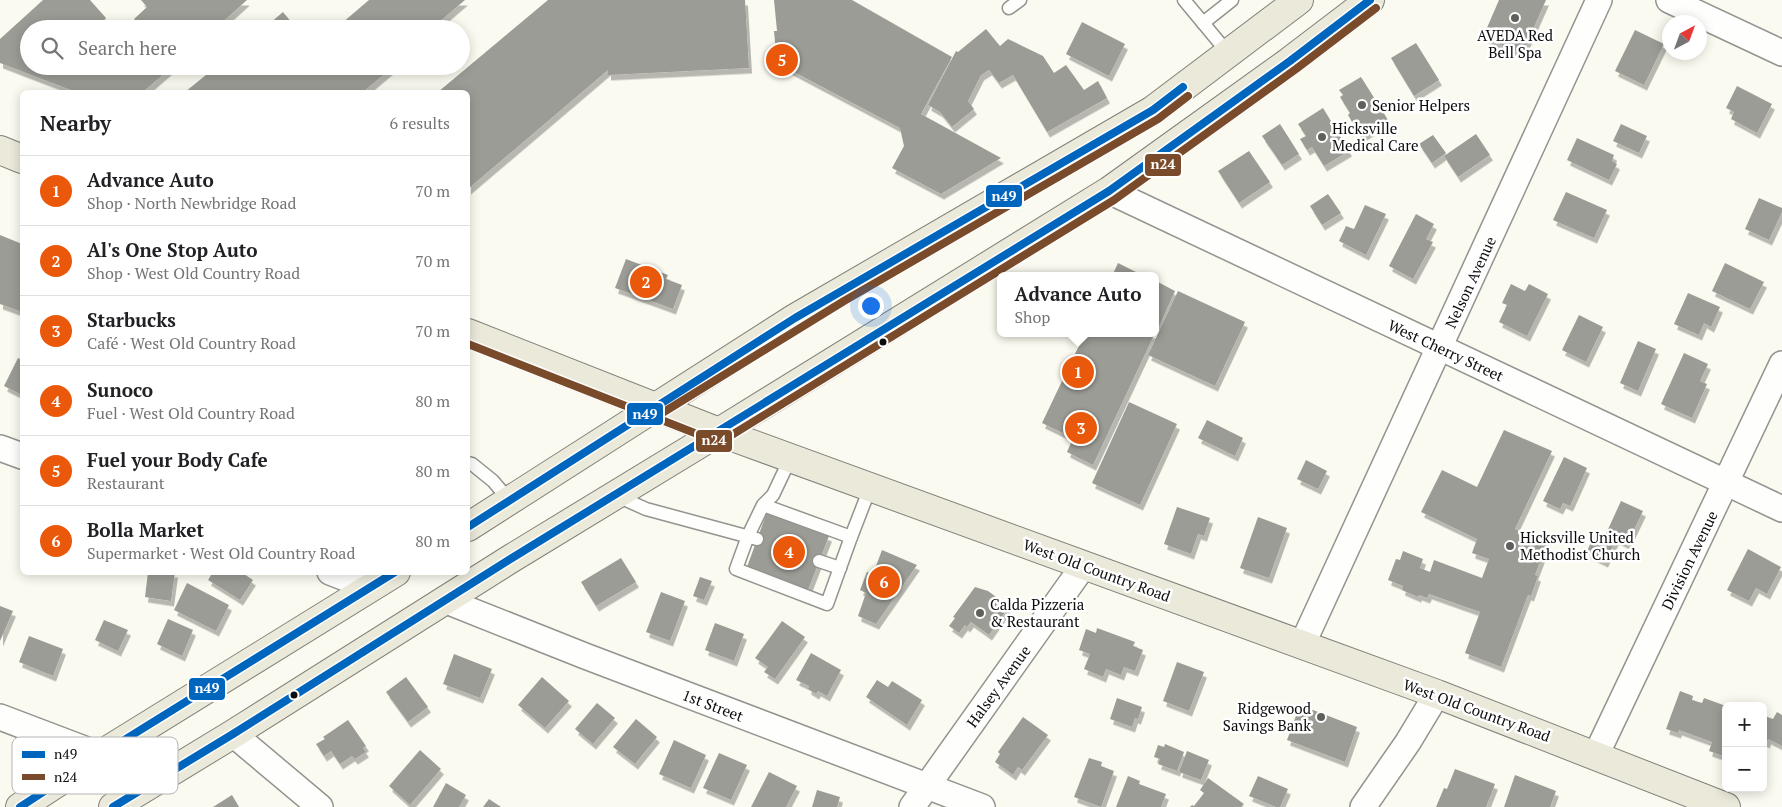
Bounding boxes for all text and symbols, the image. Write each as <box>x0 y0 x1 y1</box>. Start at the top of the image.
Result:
marker: AVEDA Red Bell Spa <box>1509 12 1521 24</box>
north arrow <box>1662 15 1707 60</box>
search box <box>20 20 470 75</box>
place label: AVEDA Red Bell Spa <box>1477 25 1553 62</box>
icon: search <box>38 34 66 62</box>
text: Search here <box>78 35 177 60</box>
pin: 5 <box>766 41 798 79</box>
place label: Senior Helpers <box>1372 95 1470 115</box>
marker: Senior Helpers <box>1356 99 1368 111</box>
text: Nearby <box>40 109 111 137</box>
text: 6 results <box>390 112 450 134</box>
place label: Hicksville Medical Care <box>1332 118 1419 155</box>
marker: Hicksville Medical Care <box>1316 131 1328 143</box>
line badge: n24 <box>1144 153 1182 177</box>
text: n24 <box>1151 154 1176 173</box>
text: Advance Auto <box>87 167 214 192</box>
text: 1 <box>51 180 61 202</box>
text: 70 m <box>415 180 450 202</box>
line badge: n49 <box>985 184 1023 208</box>
text: n49 <box>992 186 1017 205</box>
text: Shop · North Newbridge Road <box>87 192 296 214</box>
street label: Nelson Avenue <box>1440 233 1500 331</box>
text: Al's One Stop Auto <box>87 237 258 262</box>
text: 2 <box>51 250 61 272</box>
text: 70 m <box>415 250 450 272</box>
text: Shop · West Old Country Road <box>87 262 300 284</box>
pin: 2 <box>630 263 662 301</box>
popup <box>997 272 1159 337</box>
text: Advance Auto <box>1015 281 1141 306</box>
your location <box>858 293 884 319</box>
text: Shop <box>1015 306 1050 328</box>
text: Starbucks <box>87 307 176 332</box>
street label: West Cherry Street <box>1385 314 1507 386</box>
text: 3 <box>51 320 61 342</box>
text: 70 m <box>415 320 450 342</box>
text: Café · West Old Country Road <box>87 332 296 354</box>
unlabelled marker <box>878 337 888 347</box>
pin: 1 <box>1062 353 1094 391</box>
text: Sunoco <box>87 377 153 402</box>
text: 4 <box>51 390 61 412</box>
text: 80 m <box>415 390 450 412</box>
text: Fuel · West Old Country Road <box>87 402 295 424</box>
line badge: n49 <box>626 402 664 426</box>
text: n49 <box>633 404 658 423</box>
pin: 3 <box>1065 409 1097 447</box>
line badge: n24 <box>695 429 733 453</box>
text: n24 <box>702 430 727 449</box>
text: Fuel your Body Cafe <box>87 447 268 472</box>
text: 5 <box>51 460 61 482</box>
text: 80 m <box>415 460 450 482</box>
text: Restaurant <box>87 472 165 494</box>
street label: Division Avenue <box>1656 507 1722 613</box>
text: Bolla Market <box>87 517 204 542</box>
place label: Hicksville United Methodist Church <box>1520 527 1641 564</box>
text: 6 <box>51 530 61 552</box>
text: 80 m <box>415 530 450 552</box>
pin: 4 <box>773 533 805 571</box>
street label: West Old Country Road <box>1021 534 1173 606</box>
marker: Hicksville United Methodist Church <box>1504 540 1516 552</box>
text: Supermarket · West Old Country Road <box>87 542 355 564</box>
pin: 6 <box>868 563 900 601</box>
place label: Calda Pizzeria & Restaurant <box>990 594 1085 631</box>
marker: Calda Pizzeria & Restaurant <box>974 607 986 619</box>
street label: Halsey Avenue <box>961 641 1035 731</box>
street label: West Old Country Road <box>1401 674 1553 746</box>
line badge: n49 <box>188 677 226 701</box>
text: n49 <box>195 678 220 697</box>
street label: 1st Street <box>680 684 747 726</box>
unlabelled marker <box>289 690 299 700</box>
place label: Ridgewood Savings Bank <box>1223 698 1311 735</box>
map controls <box>1722 702 1767 792</box>
button: + <box>1722 702 1767 747</box>
marker: Ridgewood Savings Bank <box>1315 711 1327 723</box>
legend <box>12 737 178 794</box>
text: n49 <box>54 744 77 763</box>
button: − <box>1722 747 1767 792</box>
text: n24 <box>54 767 78 786</box>

